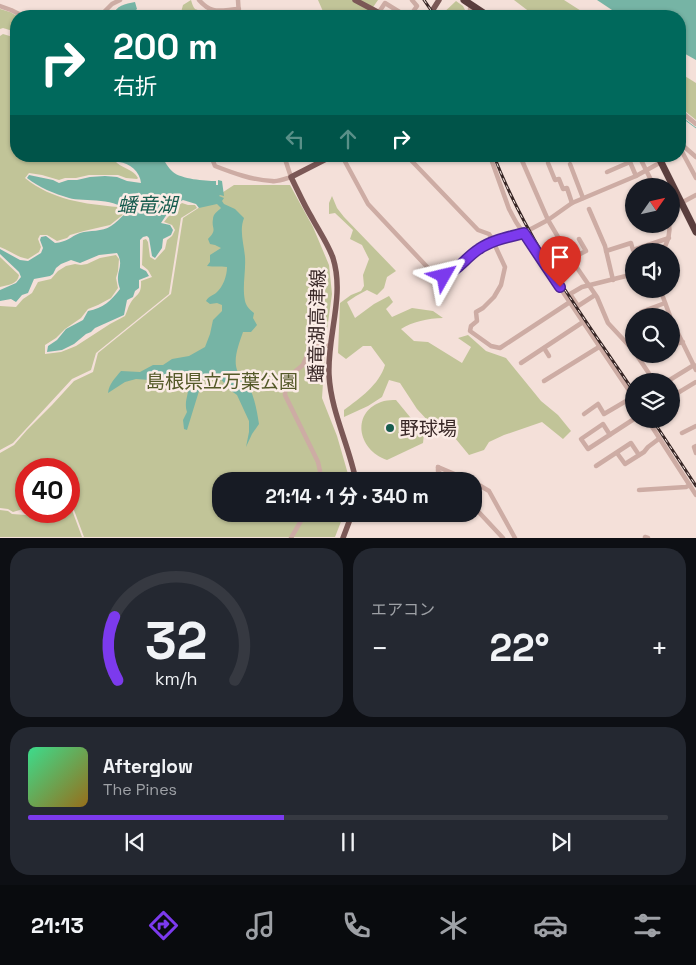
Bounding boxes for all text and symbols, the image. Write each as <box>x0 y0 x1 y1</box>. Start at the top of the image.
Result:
text: 200 m <box>113 25 218 69</box>
icon: right <box>30 30 95 95</box>
text: 右折 <box>113 72 157 100</box>
icon: left <box>281 125 309 153</box>
icon: ahead <box>334 125 362 153</box>
icon: right <box>387 125 415 153</box>
north arrow <box>625 178 680 232</box>
map controls <box>625 178 680 428</box>
water label: 蟠竜湖 <box>117 192 180 218</box>
pin <box>539 236 581 287</box>
icon: arrive <box>546 243 574 271</box>
button: sound <box>625 243 680 298</box>
position arrow <box>417 249 469 301</box>
street label: 蟠竜湖高津線 <box>304 269 330 383</box>
button: search <box>625 308 680 363</box>
park label: 島根県立万葉公園 <box>146 369 298 394</box>
button: layers <box>625 373 680 428</box>
place label: 野球場 <box>400 416 457 441</box>
marker: 野球場 <box>384 422 396 434</box>
speed limit sign: 40 <box>15 458 80 523</box>
text: 21:14 · 1 分 · 340 m <box>265 484 429 509</box>
text: エアコン <box>371 599 435 620</box>
text: 32 <box>145 608 208 674</box>
text: 22° <box>489 624 550 672</box>
text: − <box>371 630 388 666</box>
text: + <box>651 630 668 666</box>
text: km/h <box>155 667 198 690</box>
text: Afterglow <box>103 754 193 779</box>
text: The Pines <box>103 779 177 800</box>
icon: previous <box>121 828 149 856</box>
icon: pause <box>334 828 362 856</box>
icon: next <box>547 828 575 856</box>
icon: directions <box>146 908 181 943</box>
icon: music <box>243 908 278 943</box>
icon: phone <box>339 908 374 943</box>
icon: climate <box>436 908 471 943</box>
icon: car <box>533 908 568 943</box>
icon: filters <box>630 908 665 943</box>
text: 21:13 <box>31 911 84 939</box>

